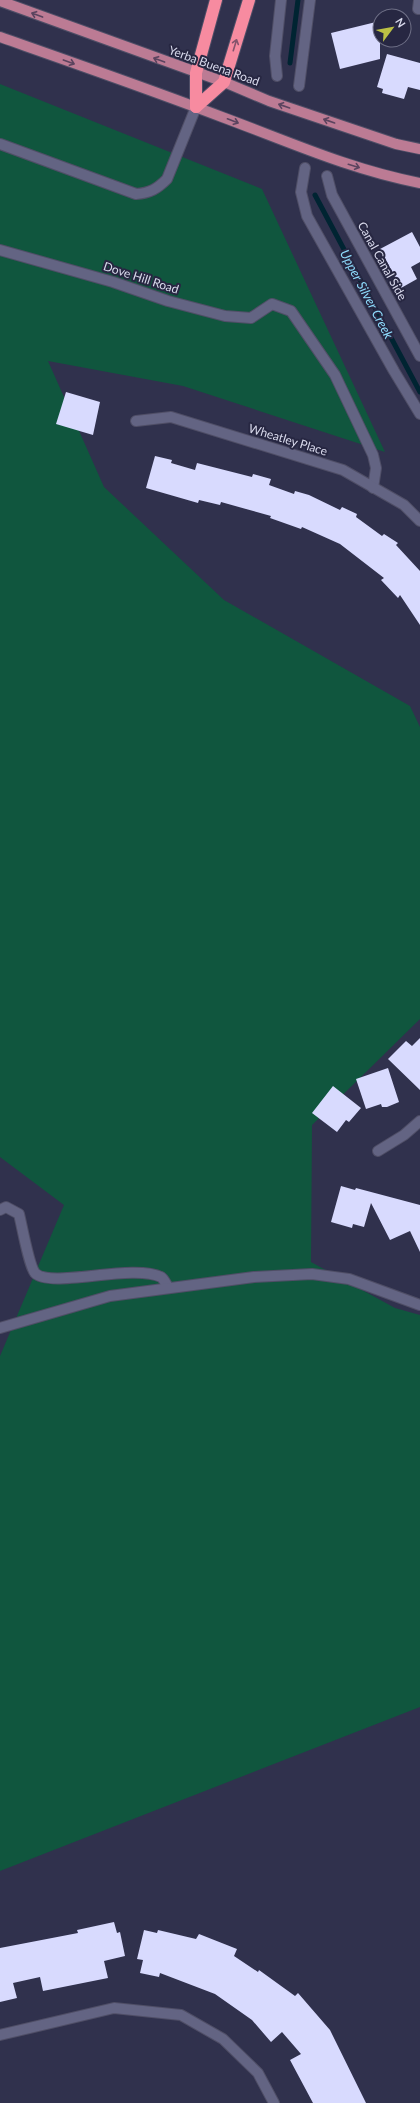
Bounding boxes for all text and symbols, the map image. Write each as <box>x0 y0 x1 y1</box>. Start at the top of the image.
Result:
north arrow <box>372 8 412 48</box>
one-way arrow <box>31 11 44 18</box>
text: N <box>393 15 409 29</box>
one-way arrow <box>232 39 239 52</box>
street label: Yerba Buena Road <box>167 42 262 89</box>
one-way arrow <box>153 55 165 63</box>
one-way arrow <box>63 58 75 66</box>
one-way arrow <box>277 102 290 109</box>
one-way arrow <box>226 117 238 125</box>
one-way arrow <box>324 117 336 125</box>
one-way arrow <box>348 163 361 170</box>
street label: Canal Canal Side <box>355 219 410 303</box>
water label: Upper Silver Creek <box>337 247 398 342</box>
street label: Dove Hill Road <box>102 258 181 297</box>
street label: Wheatley Place <box>247 420 329 459</box>

